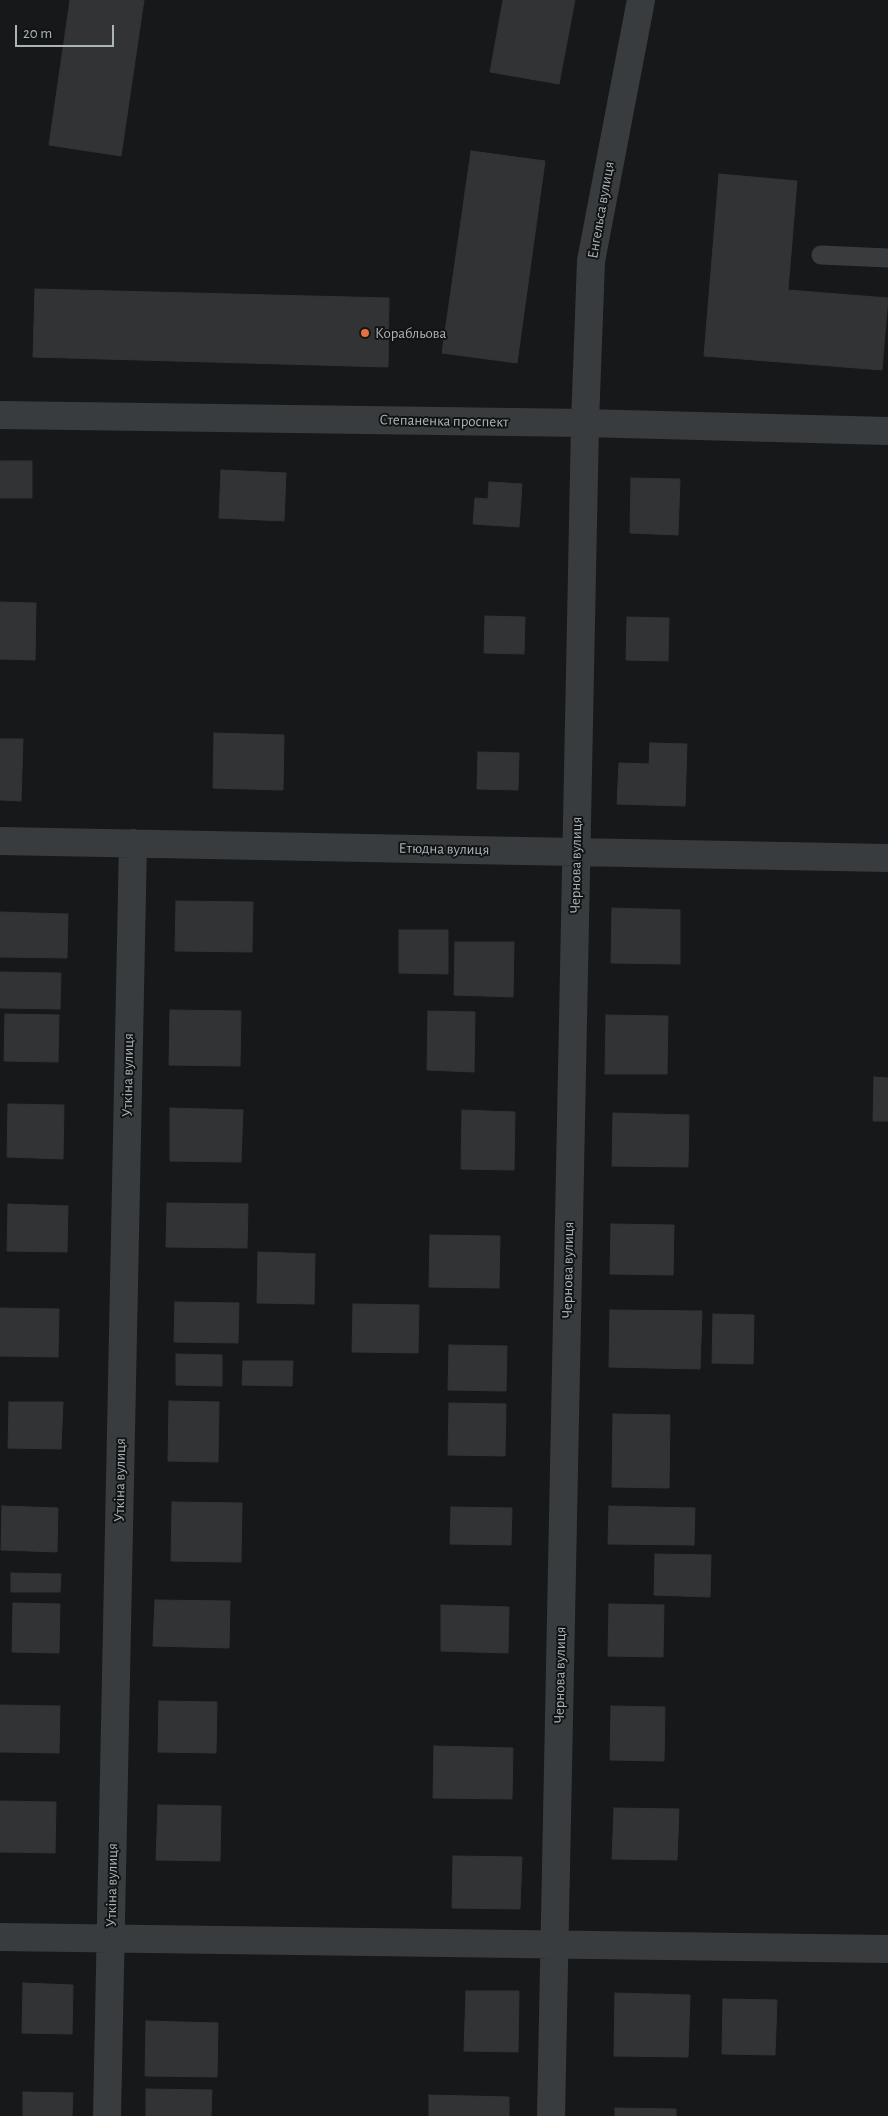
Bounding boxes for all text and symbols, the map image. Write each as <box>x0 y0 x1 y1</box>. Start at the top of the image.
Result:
scale bar <box>18 15 116 47</box>
text: 20 m <box>23 26 52 41</box>
street label: Енгельса вулиця <box>584 160 618 260</box>
place label: Корабльова <box>375 324 446 342</box>
marker: Корабльова <box>359 327 371 339</box>
street label: Степаненка проспект <box>379 411 509 431</box>
street label: Чернова вулиця <box>566 816 586 914</box>
street label: Етюдна вулиця <box>399 839 489 859</box>
street label: Уткіна вулиця <box>118 1033 138 1117</box>
street label: Чернова вулиця <box>558 1221 578 1319</box>
street label: Уткіна вулиця <box>110 1438 130 1522</box>
street label: Чернова вулиця <box>550 1626 570 1724</box>
street label: Уткіна вулиця <box>102 1843 122 1927</box>

